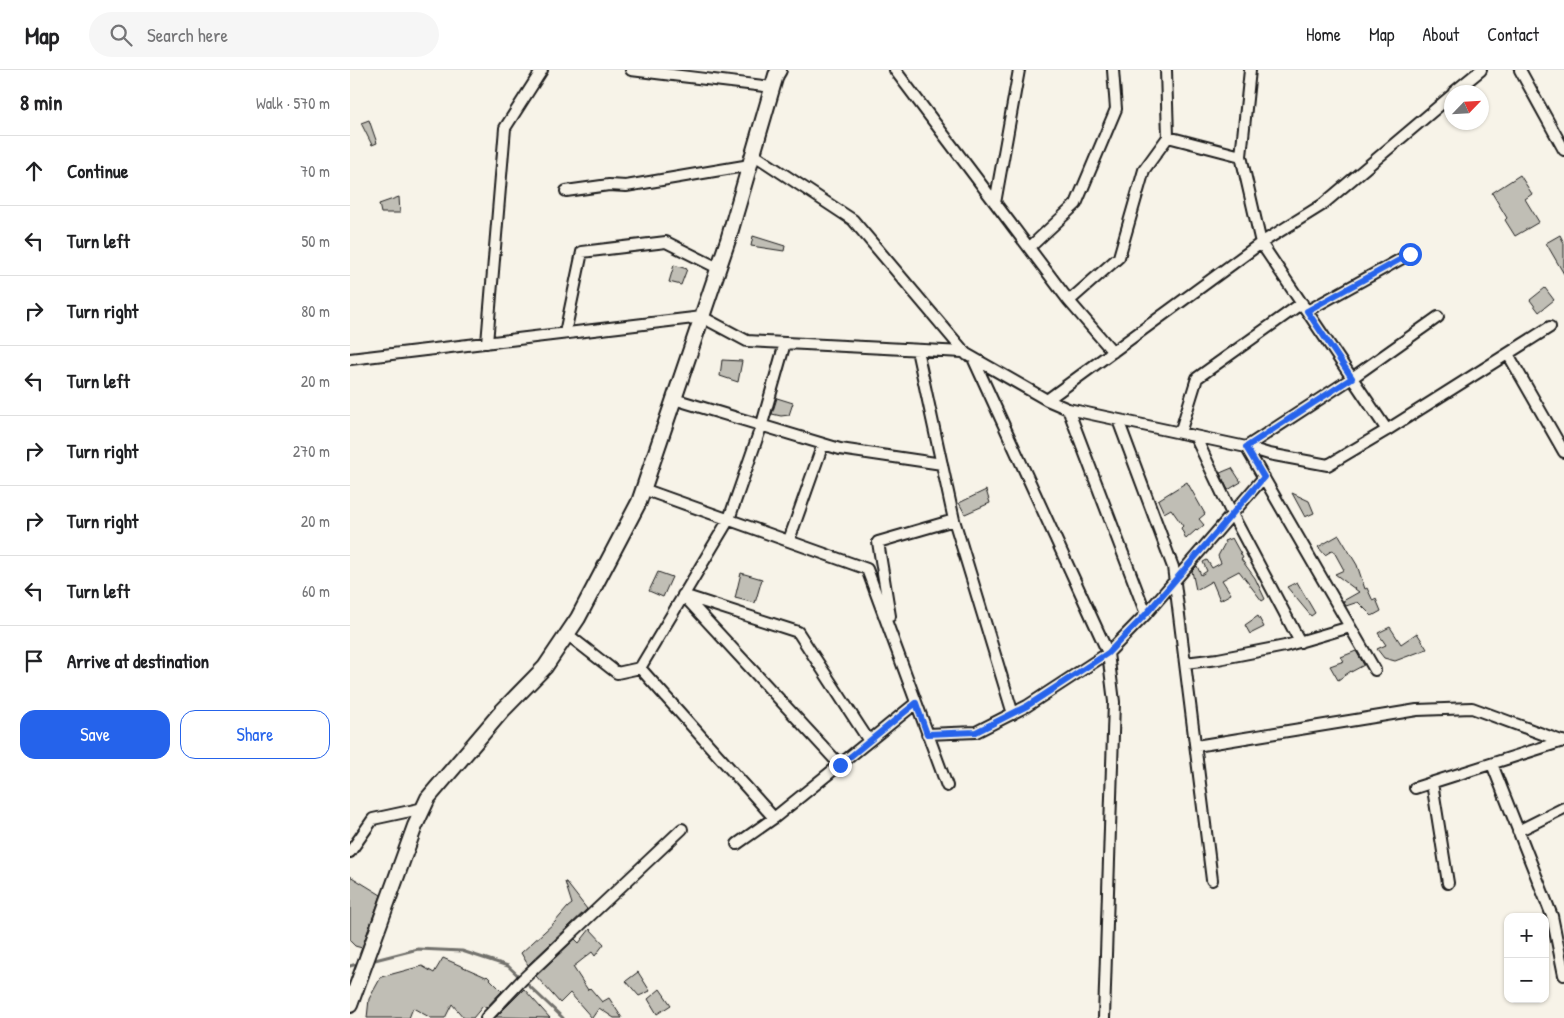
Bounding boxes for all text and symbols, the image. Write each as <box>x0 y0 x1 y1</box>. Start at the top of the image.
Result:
search box <box>89 12 439 57</box>
text: Map <box>25 19 59 51</box>
icon: search <box>107 21 135 49</box>
text: Search here <box>147 22 228 48</box>
text: Home <box>1306 22 1341 47</box>
text: Map <box>1369 22 1394 47</box>
text: About <box>1422 22 1459 47</box>
text: Contact <box>1487 22 1539 47</box>
north arrow <box>1444 85 1489 130</box>
text: 8 min <box>20 88 62 117</box>
text: Walk · 570 m <box>256 92 330 114</box>
icon: ahead <box>20 157 48 185</box>
text: Continue <box>67 158 128 184</box>
text: 70 m <box>300 160 330 182</box>
icon: left <box>20 227 48 255</box>
text: Turn left <box>67 228 130 254</box>
text: 50 m <box>302 230 330 252</box>
route start <box>1399 243 1422 266</box>
icon: right <box>20 297 48 325</box>
text: Turn right <box>67 298 138 324</box>
text: 80 m <box>301 300 330 322</box>
icon: left <box>20 367 48 395</box>
text: Turn left <box>67 368 130 394</box>
text: 20 m <box>301 370 330 392</box>
icon: right <box>20 437 48 465</box>
text: Turn right <box>67 438 138 464</box>
text: 270 m <box>293 440 330 462</box>
icon: right <box>20 507 48 535</box>
text: Turn right <box>67 508 138 534</box>
text: 20 m <box>301 510 330 532</box>
icon: left <box>20 577 48 605</box>
text: Turn left <box>67 578 130 604</box>
text: 60 m <box>302 580 330 602</box>
icon: arrive <box>20 647 48 675</box>
text: Arrive at destination <box>67 648 209 674</box>
button: Save <box>20 710 170 759</box>
button: Share <box>180 710 330 759</box>
route end <box>829 754 852 777</box>
map controls <box>1504 913 1549 1003</box>
button: + <box>1504 913 1549 958</box>
button: − <box>1504 958 1549 1003</box>

